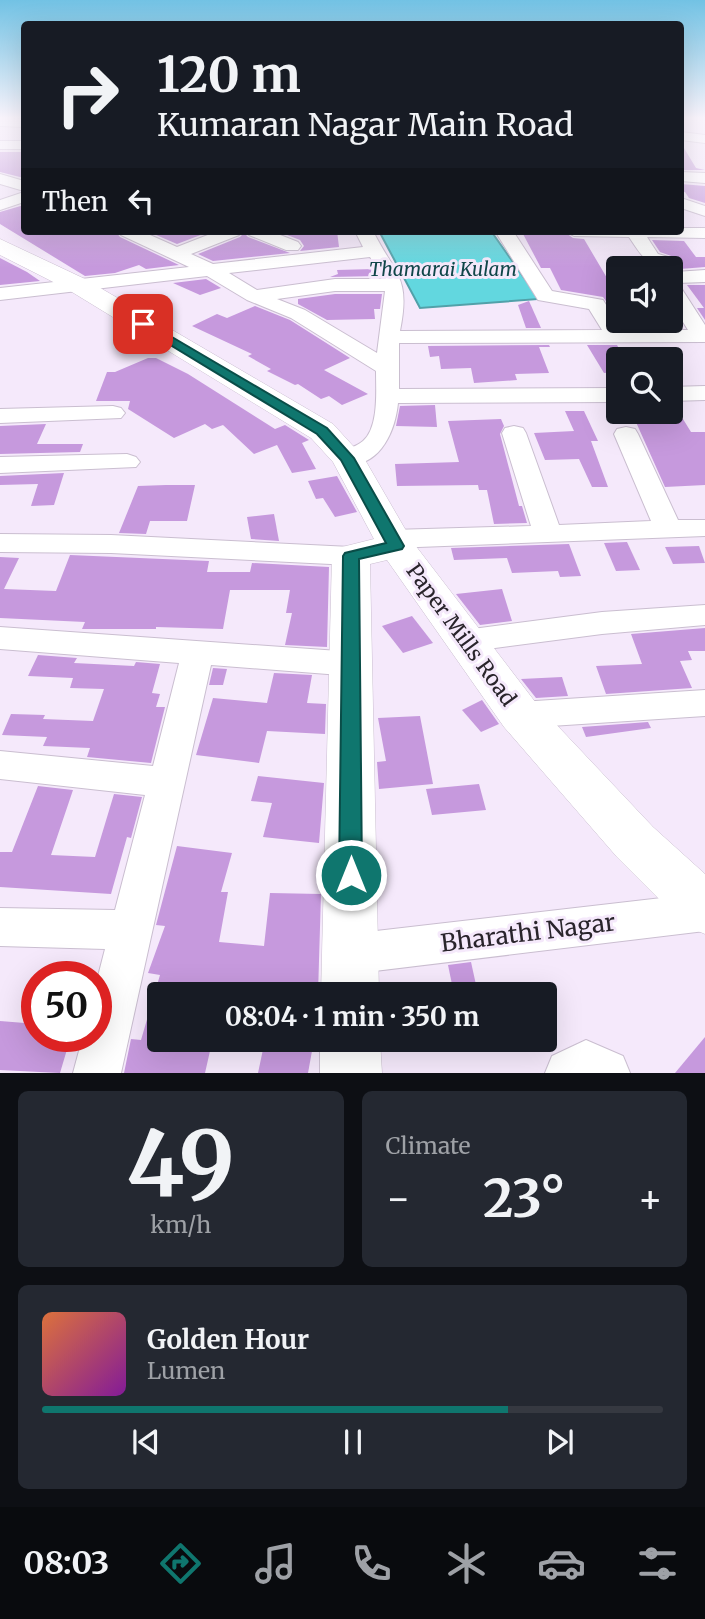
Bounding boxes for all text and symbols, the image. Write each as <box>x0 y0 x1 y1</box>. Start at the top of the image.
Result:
text: 120 m <box>157 44 301 105</box>
icon: right <box>42 49 133 140</box>
text: Kumaran Nagar Main Road <box>157 105 574 145</box>
icon: left <box>122 182 160 220</box>
text: Then <box>42 185 108 218</box>
map controls <box>606 256 683 424</box>
button: sound <box>606 256 683 333</box>
water label: Thamarai Kulam <box>369 257 517 281</box>
pin <box>113 294 173 354</box>
icon: arrive <box>124 305 162 343</box>
button: search <box>606 347 683 424</box>
street label: Paper Mills Road <box>401 558 522 712</box>
position arrow <box>314 838 388 912</box>
street label: Bharathi Nagar <box>439 906 617 959</box>
speed limit sign: 50 <box>21 961 112 1052</box>
text: 08:04 · 1 min · 350 m <box>225 1000 479 1033</box>
text: 49 <box>127 1107 235 1222</box>
text: Climate <box>386 1131 471 1160</box>
text: 23° <box>483 1166 565 1231</box>
text: − <box>386 1175 411 1222</box>
text: + <box>638 1175 663 1222</box>
text: km/h <box>150 1210 211 1239</box>
text: Golden Hour <box>147 1323 309 1356</box>
text: Lumen <box>147 1356 225 1385</box>
icon: previous <box>127 1423 165 1461</box>
icon: pause <box>334 1423 372 1461</box>
icon: next <box>541 1423 579 1461</box>
icon: directions <box>156 1539 205 1588</box>
icon: music <box>251 1539 300 1588</box>
icon: phone <box>347 1539 396 1588</box>
icon: climate <box>442 1539 491 1588</box>
icon: car <box>537 1539 586 1588</box>
icon: filters <box>633 1539 682 1588</box>
text: 08:03 <box>23 1543 109 1583</box>

